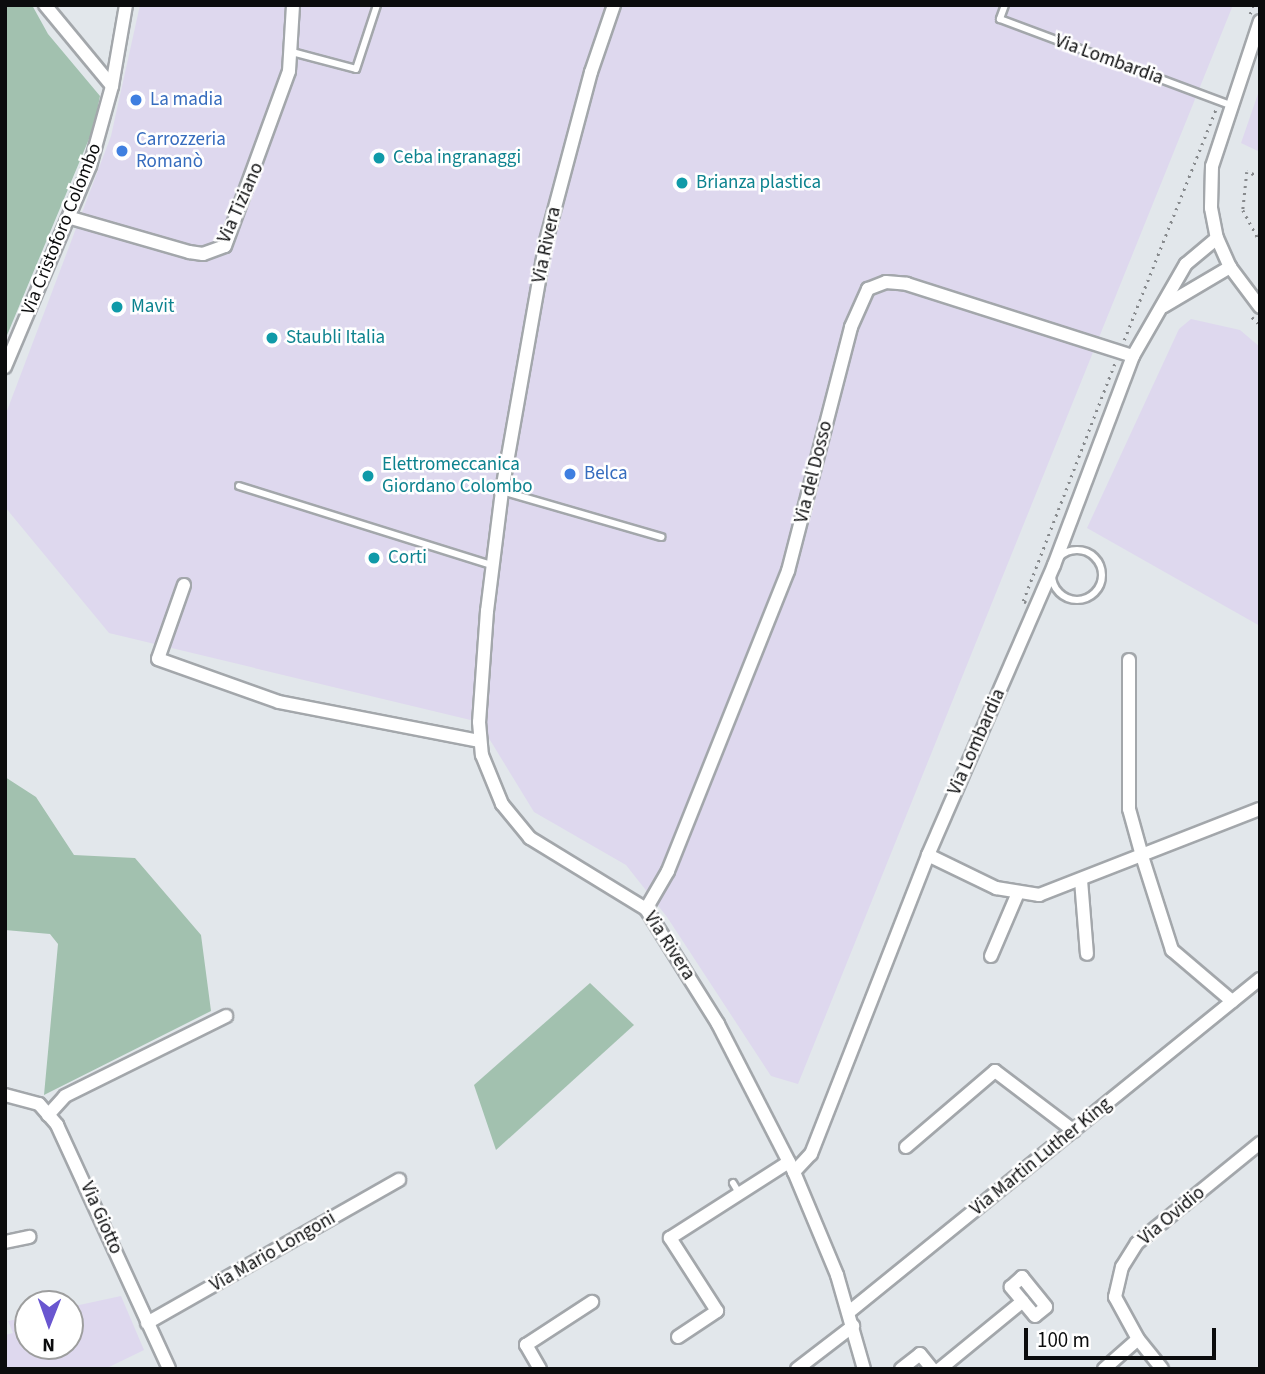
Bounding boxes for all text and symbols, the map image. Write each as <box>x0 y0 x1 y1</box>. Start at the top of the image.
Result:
street label: Via Lombardia <box>1052 30 1166 90</box>
place label: La madia <box>150 89 223 111</box>
marker: La madia <box>128 92 144 108</box>
place label: Carrozzeria Romanò <box>136 129 226 173</box>
street label: Via Cristoforo Colombo <box>17 140 107 318</box>
marker: Carrozzeria Romanò <box>114 143 130 159</box>
place label: Ceba ingranaggi <box>393 147 521 169</box>
marker: Ceba ingranaggi <box>371 150 387 166</box>
street label: Via Tiziano <box>213 159 269 247</box>
place label: Brianza plastica <box>696 172 821 194</box>
marker: Brianza plastica <box>674 175 690 191</box>
street label: Via Rivera <box>528 205 566 285</box>
place label: Mavit <box>131 296 174 318</box>
marker: Mavit <box>109 299 125 315</box>
place label: Staubli Italia <box>286 327 385 349</box>
marker: Staubli Italia <box>264 330 280 346</box>
street label: Via del Dosso <box>790 418 838 526</box>
place label: Elettromeccanica Giordano Colombo <box>382 454 533 498</box>
place label: Belca <box>584 463 627 485</box>
marker: Belca <box>562 466 578 482</box>
marker: Elettromeccanica Giordano Colombo <box>360 468 376 484</box>
place label: Corti <box>388 547 427 569</box>
marker: Corti <box>366 550 382 566</box>
street label: Via Lombardia <box>943 685 1011 799</box>
street label: Via Rivera <box>638 907 700 985</box>
street label: Via Martin Luther King <box>966 1093 1116 1221</box>
street label: Via Giotto <box>75 1178 127 1258</box>
street label: Via Ovidio <box>1134 1182 1210 1250</box>
street label: Via Mario Longoni <box>206 1207 340 1297</box>
north arrow <box>14 1290 84 1360</box>
scale bar <box>1027 1314 1220 1358</box>
text: 100 m <box>1037 1325 1090 1355</box>
text: N <box>42 1331 55 1358</box>

